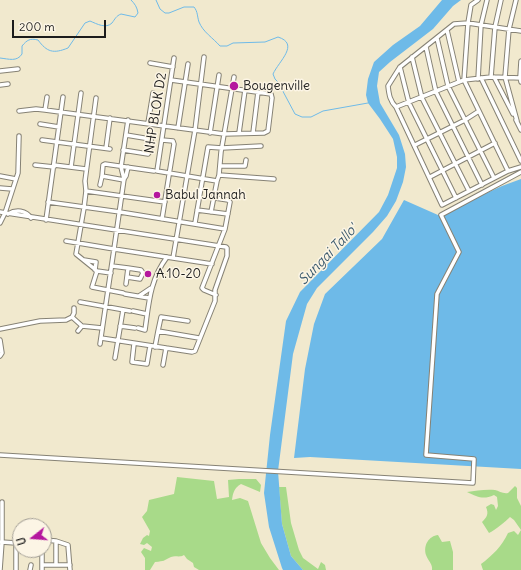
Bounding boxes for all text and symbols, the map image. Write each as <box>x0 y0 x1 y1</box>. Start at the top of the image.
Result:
scale bar <box>14 12 108 38</box>
text: 200 m <box>19 19 55 34</box>
street label: NHP BLOK D2 <box>142 71 170 155</box>
place label: Bougenville <box>243 78 310 94</box>
marker: Bougenville <box>228 80 240 92</box>
place label: Babul Jannah <box>165 187 246 203</box>
marker: Babul Jannah <box>152 190 162 200</box>
water label: Sungai Tallo' <box>295 221 361 289</box>
place label: A.10-20 <box>156 266 201 282</box>
marker: A.10-20 <box>143 269 153 279</box>
north arrow <box>12 518 52 558</box>
text: U <box>14 536 29 547</box>

